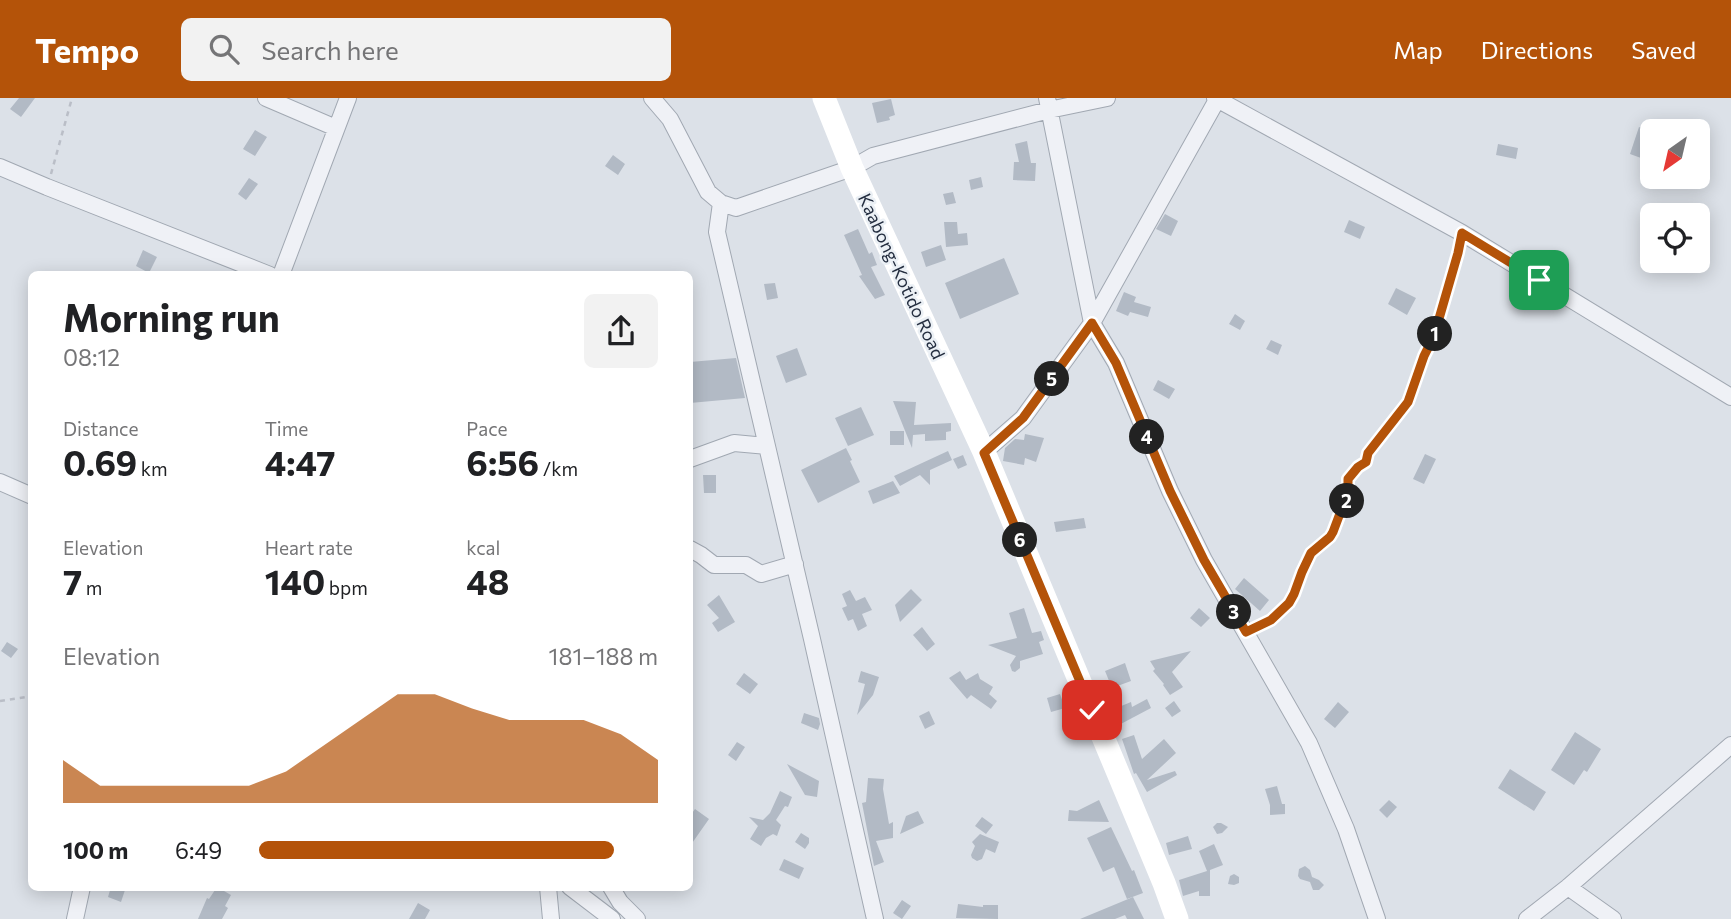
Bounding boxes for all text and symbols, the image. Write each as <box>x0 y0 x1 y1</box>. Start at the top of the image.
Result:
search box <box>181 18 671 81</box>
text: Tempo <box>35 29 139 70</box>
icon: search <box>205 30 243 68</box>
text: Search here <box>261 34 399 65</box>
text: Map <box>1393 35 1443 64</box>
text: Directions <box>1481 35 1593 64</box>
text: Saved <box>1631 35 1696 64</box>
north arrow <box>1640 119 1710 189</box>
map controls <box>1640 119 1710 273</box>
street label: Kaabong-Kotido Road <box>854 190 950 362</box>
button: locate <box>1640 203 1710 273</box>
pin <box>1509 250 1569 310</box>
icon: arrive <box>1520 261 1558 299</box>
text: Morning run <box>63 293 280 340</box>
button: share <box>584 294 658 368</box>
pin: 1 <box>1418 316 1452 352</box>
text: 1 <box>1430 322 1439 345</box>
text: 08:12 <box>63 343 120 371</box>
pin: 5 <box>1034 362 1070 396</box>
text: 5 <box>1046 367 1057 390</box>
text: Distance <box>63 417 139 440</box>
text: Time <box>265 417 308 440</box>
text: Pace <box>466 417 508 440</box>
pin: 4 <box>1130 420 1164 454</box>
text: 4 <box>1141 425 1152 448</box>
text: 0.69 <box>63 440 137 483</box>
text: 4:47 <box>265 440 335 483</box>
text: 6:56 <box>466 440 539 483</box>
text: km <box>137 457 168 480</box>
text: /km <box>539 457 578 480</box>
pin: 2 <box>1330 484 1364 518</box>
text: 2 <box>1341 489 1352 512</box>
pin: 6 <box>1002 522 1038 558</box>
text: 6 <box>1014 528 1025 551</box>
text: Elevation <box>63 536 143 559</box>
text: Heart rate <box>265 536 353 559</box>
text: kcal <box>466 536 500 559</box>
text: 7 <box>63 559 82 602</box>
text: 140 <box>265 559 325 602</box>
text: 48 <box>466 559 509 602</box>
text: m <box>82 576 102 599</box>
text: bpm <box>325 576 368 599</box>
pin: 3 <box>1216 594 1252 630</box>
text: 3 <box>1228 600 1239 623</box>
text: Elevation <box>63 642 160 670</box>
text: 181–188 m <box>549 642 658 670</box>
pin <box>1062 680 1122 740</box>
icon: check <box>1073 691 1111 729</box>
text: 100 m <box>63 836 128 864</box>
text: 6:49 <box>175 836 222 864</box>

